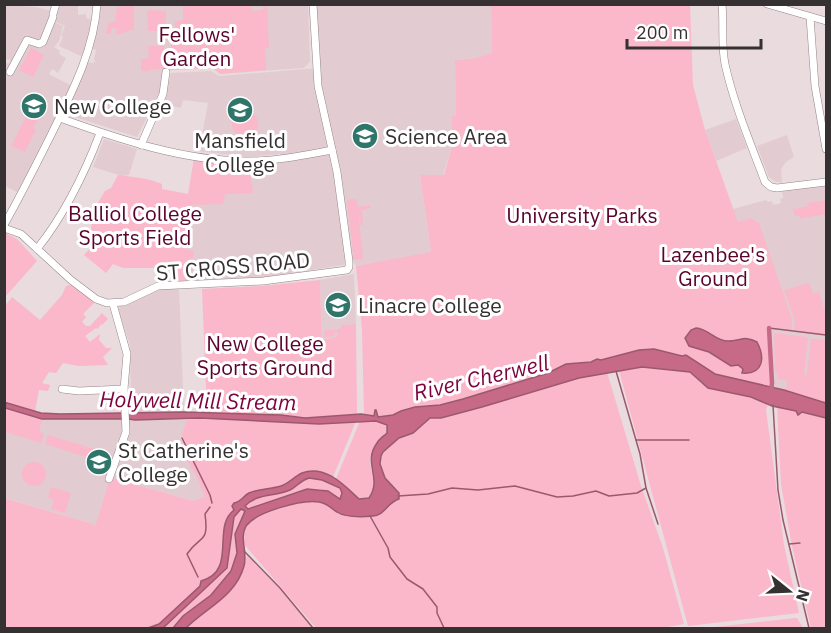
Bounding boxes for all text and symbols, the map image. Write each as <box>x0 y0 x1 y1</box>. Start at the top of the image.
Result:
scale bar <box>627 12 760 50</box>
park label: Fellows' Garden <box>159 20 235 72</box>
text: 200 m <box>636 21 688 44</box>
school or university icon: New College <box>19 91 49 121</box>
place label: New College <box>54 92 172 120</box>
school or university icon: Mansfield College <box>225 95 255 125</box>
school or university icon: Science Area <box>350 121 380 151</box>
place label: Science Area <box>385 122 507 150</box>
place label: Mansfield College <box>194 126 286 178</box>
park label: Balliol College Sports Field <box>68 199 202 251</box>
park label: University Parks <box>506 201 658 229</box>
park label: Lazenbee's Ground <box>661 240 765 292</box>
street label: ST CROSS ROAD <box>155 245 311 287</box>
school or university icon: Linacre College <box>323 290 353 320</box>
place label: Linacre College <box>358 291 502 319</box>
park label: New College Sports Ground <box>197 329 333 381</box>
water label: River Cherwell <box>410 347 552 407</box>
water label: Holywell Mill Stream <box>99 384 297 416</box>
place label: St Catherine's College <box>118 436 249 488</box>
school or university icon: St Catherine's College <box>84 447 114 477</box>
north arrow <box>759 561 819 621</box>
text: N <box>792 587 815 604</box>

